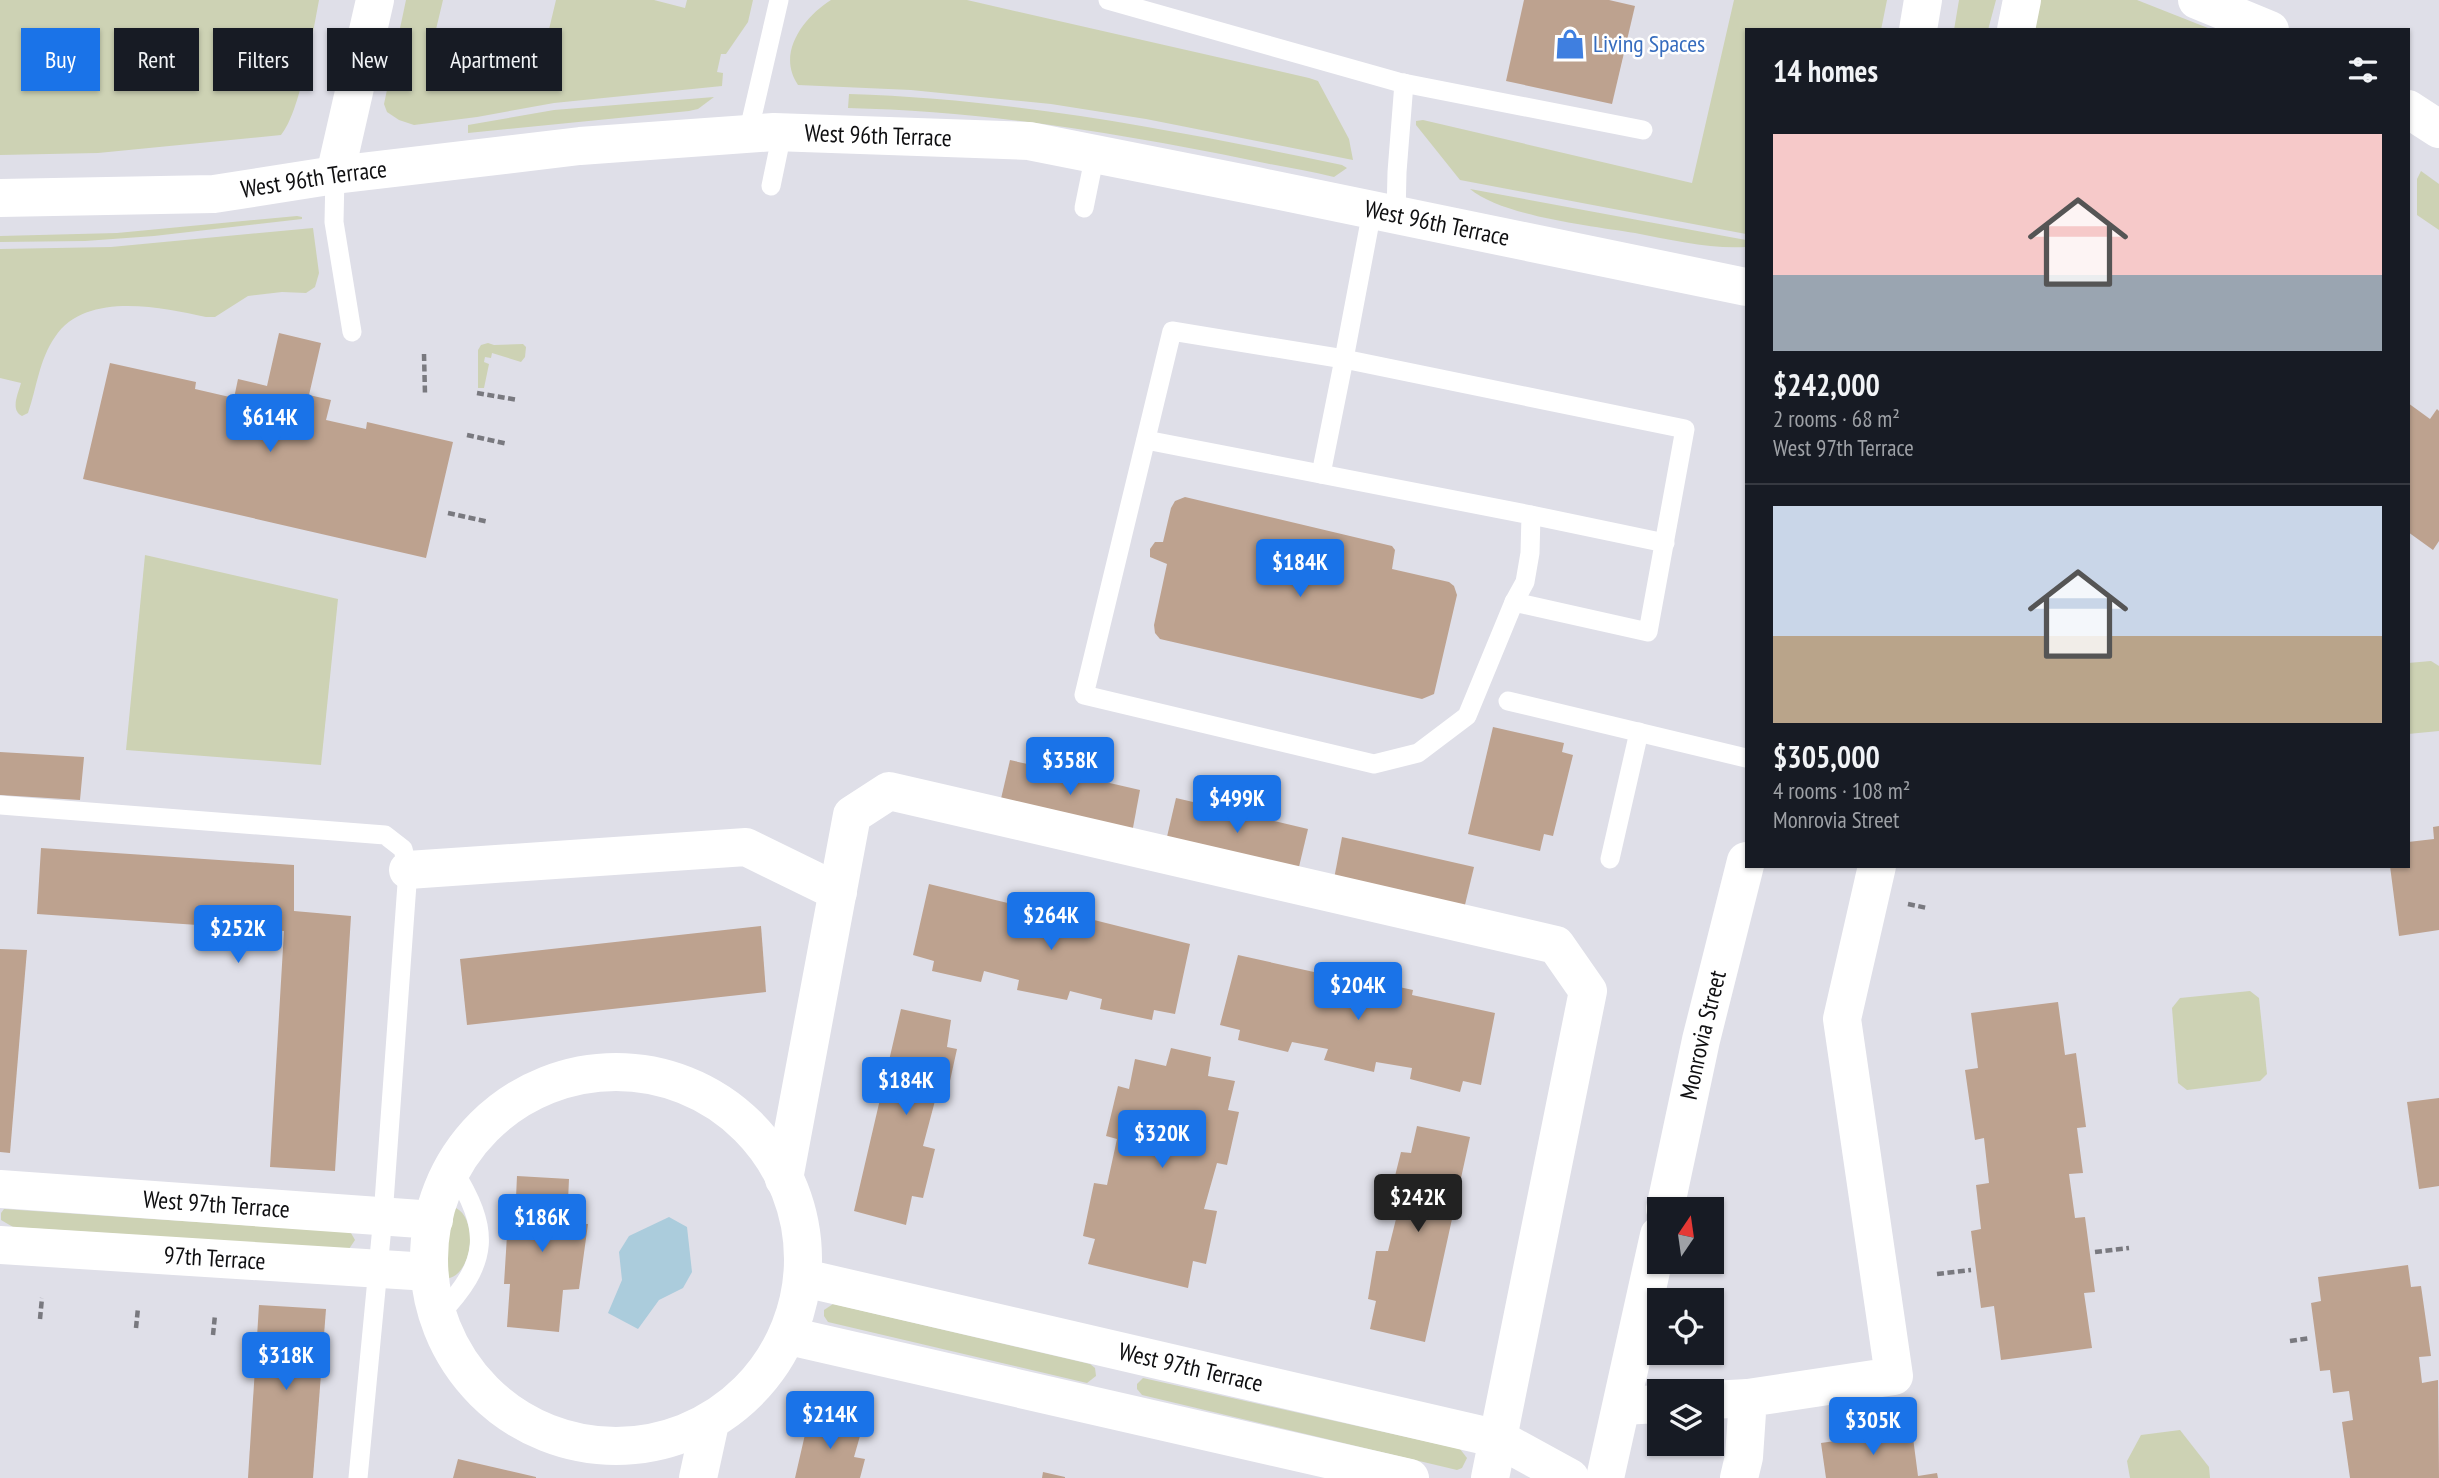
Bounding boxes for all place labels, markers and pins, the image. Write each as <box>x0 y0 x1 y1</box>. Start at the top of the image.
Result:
shop icon: Living Spaces <box>1553 27 1587 61</box>
place label: Living Spaces <box>1593 28 1705 59</box>
pin: $614K <box>221 394 319 454</box>
pin: $184K <box>1251 540 1349 599</box>
pin: $358K <box>1021 738 1119 797</box>
pin: $499K <box>1188 776 1286 835</box>
pin: $264K <box>1002 892 1100 952</box>
pin: $252K <box>189 906 287 965</box>
pin: $204K <box>1309 962 1407 1022</box>
pin: $184K <box>857 1058 955 1117</box>
pin: $320K <box>1113 1110 1211 1170</box>
pin: $242K <box>1369 1174 1467 1234</box>
pin: $186K <box>493 1194 591 1254</box>
pin: $318K <box>237 1332 335 1392</box>
pin: $214K <box>781 1392 879 1451</box>
pin: $305K <box>1824 1398 1922 1457</box>

